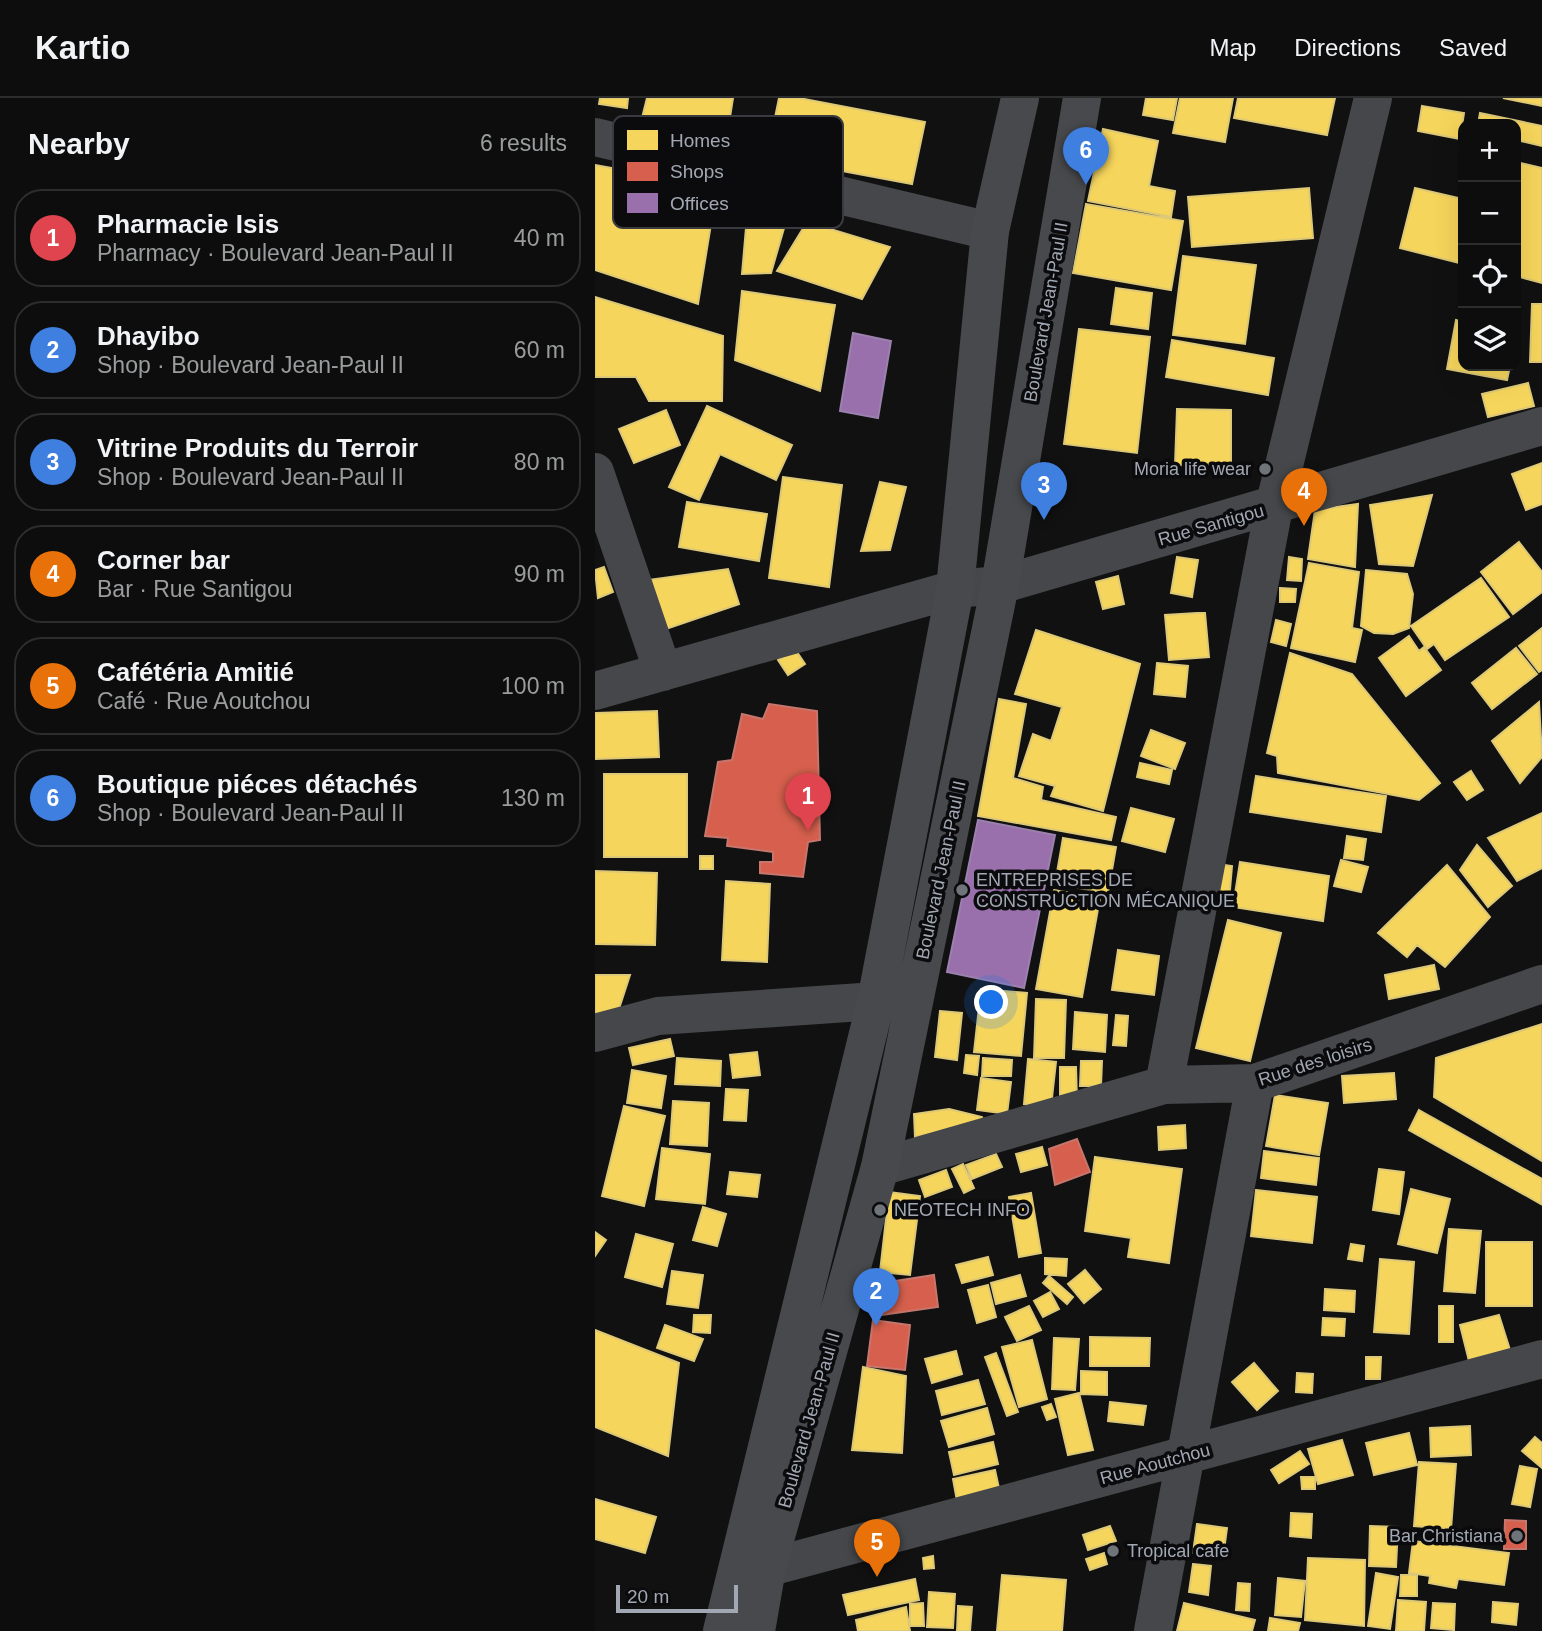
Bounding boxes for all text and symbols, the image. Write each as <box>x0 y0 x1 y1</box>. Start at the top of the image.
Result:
text: Kartio <box>35 29 130 66</box>
text: Map <box>1210 34 1256 61</box>
text: Directions <box>1294 34 1401 61</box>
text: Saved <box>1439 34 1507 61</box>
legend <box>613 116 843 228</box>
map controls <box>1458 119 1521 371</box>
button: + <box>1458 119 1521 182</box>
text: Nearby <box>28 127 130 160</box>
pin: 6 <box>1063 127 1109 185</box>
text: 6 results <box>480 130 567 156</box>
text: Homes <box>670 130 730 151</box>
text: Shops <box>670 161 724 182</box>
button: − <box>1458 182 1521 245</box>
text: Offices <box>670 193 729 214</box>
text: Pharmacie Isis <box>97 209 279 239</box>
street label: Boulevard Jean-Paul II <box>1020 221 1072 403</box>
text: 1 <box>47 225 59 251</box>
text: 40 m <box>514 225 565 251</box>
text: Pharmacy · Boulevard Jean-Paul II <box>97 240 454 266</box>
button: locate <box>1458 245 1521 308</box>
button: layers <box>1458 308 1521 371</box>
text: Dhayibo <box>97 321 200 351</box>
text: 2 <box>47 337 59 363</box>
text: 60 m <box>514 337 565 363</box>
text: Shop · Boulevard Jean-Paul II <box>97 352 404 378</box>
text: Vitrine Produits du Terroir <box>97 433 418 463</box>
text: 3 <box>47 449 59 475</box>
text: 80 m <box>514 449 565 475</box>
place label: Moria life wear <box>1134 459 1251 479</box>
marker: Moria life wear <box>1257 461 1273 477</box>
pin: 3 <box>1021 462 1067 520</box>
text: Shop · Boulevard Jean-Paul II <box>97 464 404 490</box>
pin: 4 <box>1281 468 1327 526</box>
street label: Rue Santigou <box>1156 500 1266 550</box>
text: Corner bar <box>97 545 230 575</box>
text: 4 <box>47 561 59 587</box>
text: 90 m <box>514 561 565 587</box>
text: Bar · Rue Santigou <box>97 576 293 602</box>
text: Cafétéria Amitié <box>97 657 294 687</box>
text: 5 <box>47 673 59 699</box>
text: 100 m <box>501 673 565 699</box>
text: Café · Rue Aoutchou <box>97 688 311 714</box>
text: Boutique piéces détachés <box>97 769 418 799</box>
pin: 1 <box>785 773 831 831</box>
street label: Boulevard Jean-Paul II <box>912 779 970 961</box>
text: 6 <box>47 785 59 811</box>
text: 130 m <box>501 785 565 811</box>
text: Shop · Boulevard Jean-Paul II <box>97 800 404 826</box>
place label: ENTREPRISES DE CONSTRUCTION MÉCANIQUE <box>976 870 1235 911</box>
marker: ENTREPRISES DE CONSTRUCTION MÉCANIQUE <box>954 882 970 898</box>
your location <box>974 985 1008 1019</box>
street label: Rue des loisirs <box>1256 1034 1374 1090</box>
place label: NEOTECH INFO <box>894 1200 1030 1220</box>
marker: NEOTECH INFO <box>872 1202 888 1218</box>
pin: 2 <box>853 1268 899 1326</box>
street label: Boulevard Jean-Paul II <box>774 1330 844 1510</box>
street label: Rue Aoutchou <box>1098 1440 1212 1488</box>
pin: 5 <box>854 1519 900 1577</box>
place label: Bar Christiana <box>1389 1526 1504 1546</box>
marker: Bar Christiana <box>1509 1528 1525 1544</box>
place label: Tropical cafe <box>1127 1541 1229 1561</box>
marker: Tropical cafe <box>1105 1543 1121 1559</box>
scale bar <box>616 1582 739 1614</box>
text: 20 m <box>627 1586 669 1607</box>

